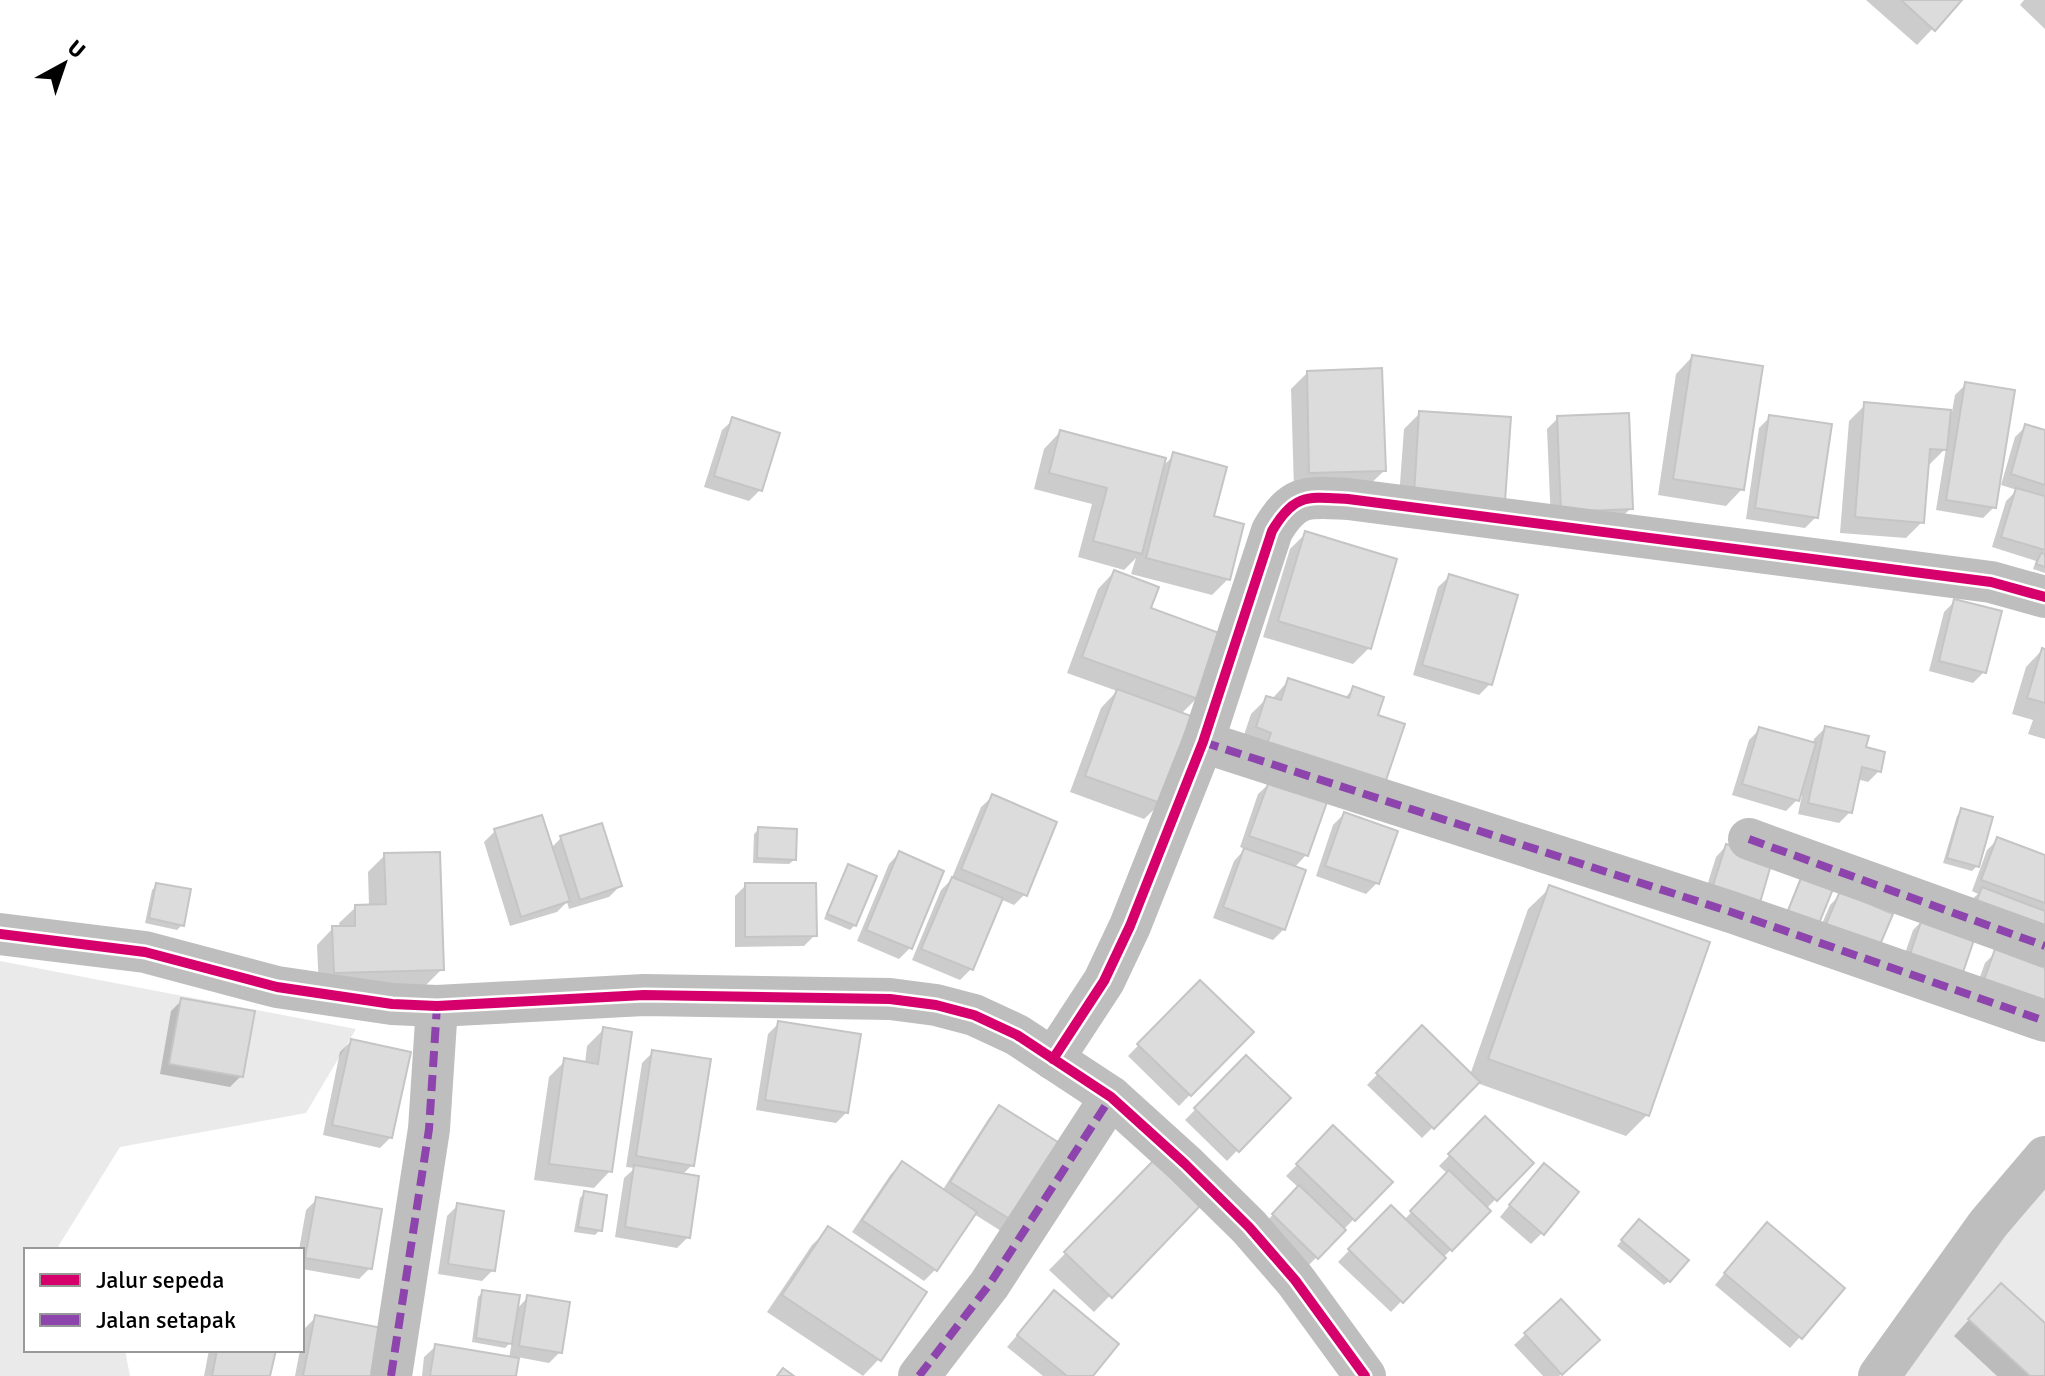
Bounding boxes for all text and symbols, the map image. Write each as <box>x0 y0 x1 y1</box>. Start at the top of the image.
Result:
north arrow <box>24 24 104 104</box>
text: U <box>62 34 91 64</box>
legend <box>24 1248 304 1352</box>
text: Jalur sepeda <box>96 1265 224 1295</box>
text: Jalan setapak <box>96 1305 236 1335</box>

